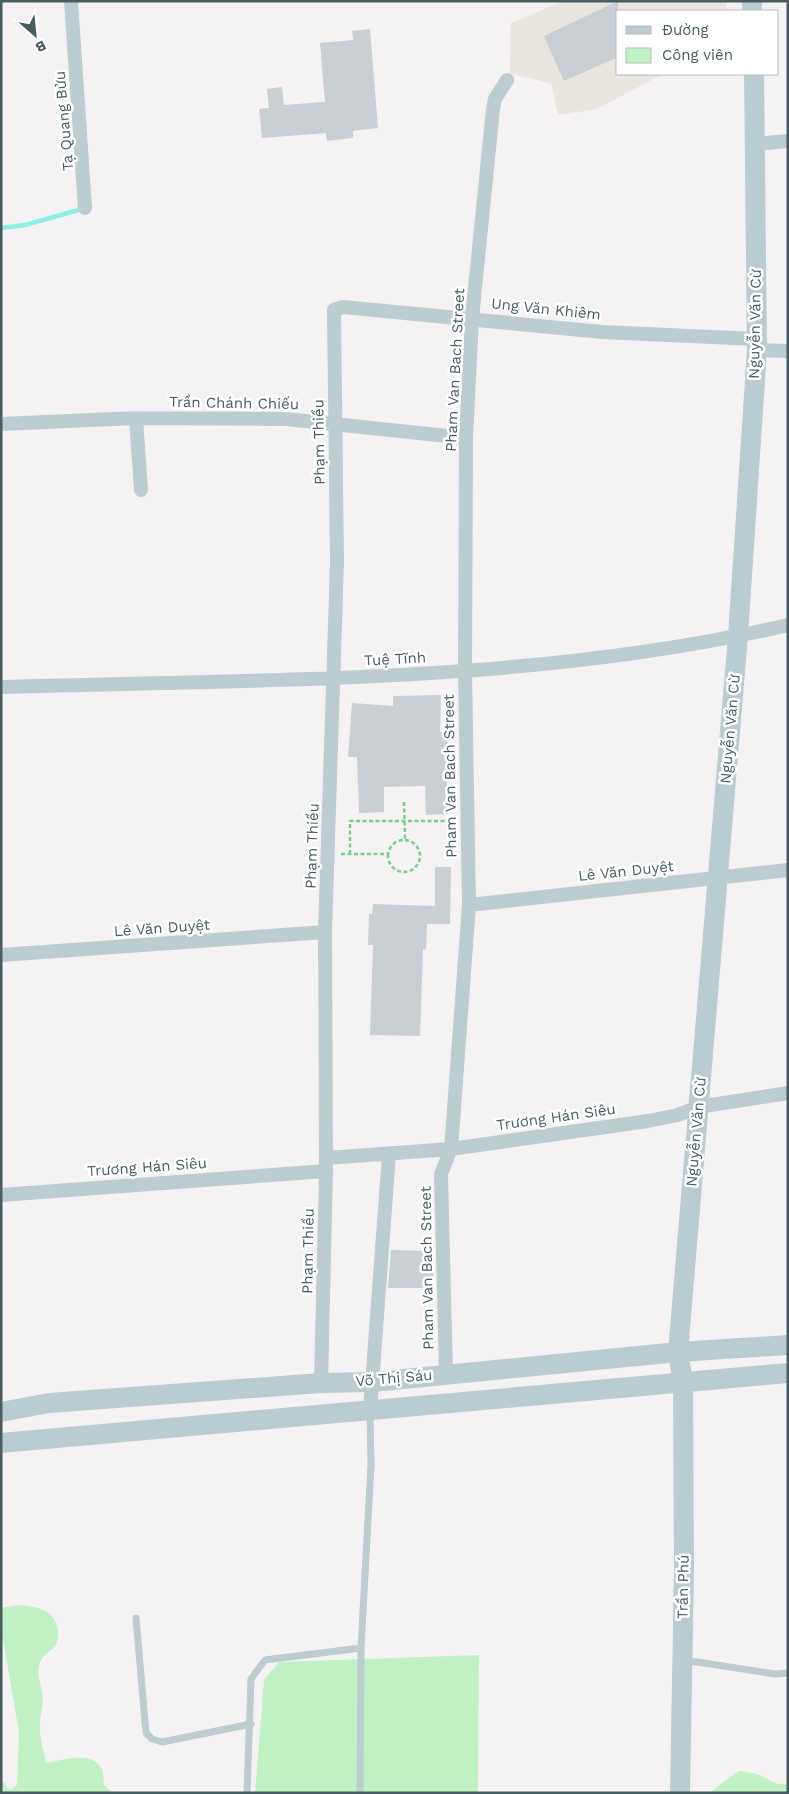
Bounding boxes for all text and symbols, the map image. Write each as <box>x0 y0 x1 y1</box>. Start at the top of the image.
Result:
north arrow <box>10 10 60 60</box>
legend <box>616 10 779 75</box>
text: Đường <box>662 21 709 39</box>
text: B <box>33 37 49 56</box>
text: Công viên <box>662 46 733 64</box>
street label: Tạ Quang Bửu <box>51 70 77 172</box>
street label: Nguyễn Văn Cừ <box>744 268 765 379</box>
street label: Pham Van Bach Street <box>442 287 468 452</box>
street label: Ung Văn Khiêm <box>490 294 602 324</box>
street label: Trần Chánh Chiếu <box>169 393 299 413</box>
street label: Phạm Thiều <box>309 399 329 485</box>
street label: Tuệ Tĩnh <box>364 648 426 670</box>
street label: Nguyễn Văn Cừ <box>715 673 744 784</box>
street label: Pham Van Bach Street <box>440 693 460 858</box>
street label: Phạm Thiều <box>302 803 322 889</box>
street label: Lê Văn Duyệt <box>577 857 676 885</box>
street label: Lê Văn Duyệt <box>113 916 211 940</box>
street label: Nguyễn Văn Cừ <box>681 1076 710 1187</box>
street label: Trương Hán Siêu <box>495 1100 617 1134</box>
street label: Trương Hán Siêu <box>87 1154 207 1180</box>
street label: Pham Van Bach Street <box>417 1185 437 1350</box>
street label: Phạm Thiều <box>298 1208 318 1294</box>
street label: Võ Thị Sáu <box>355 1366 433 1390</box>
street label: Trần Phú <box>673 1555 693 1619</box>

